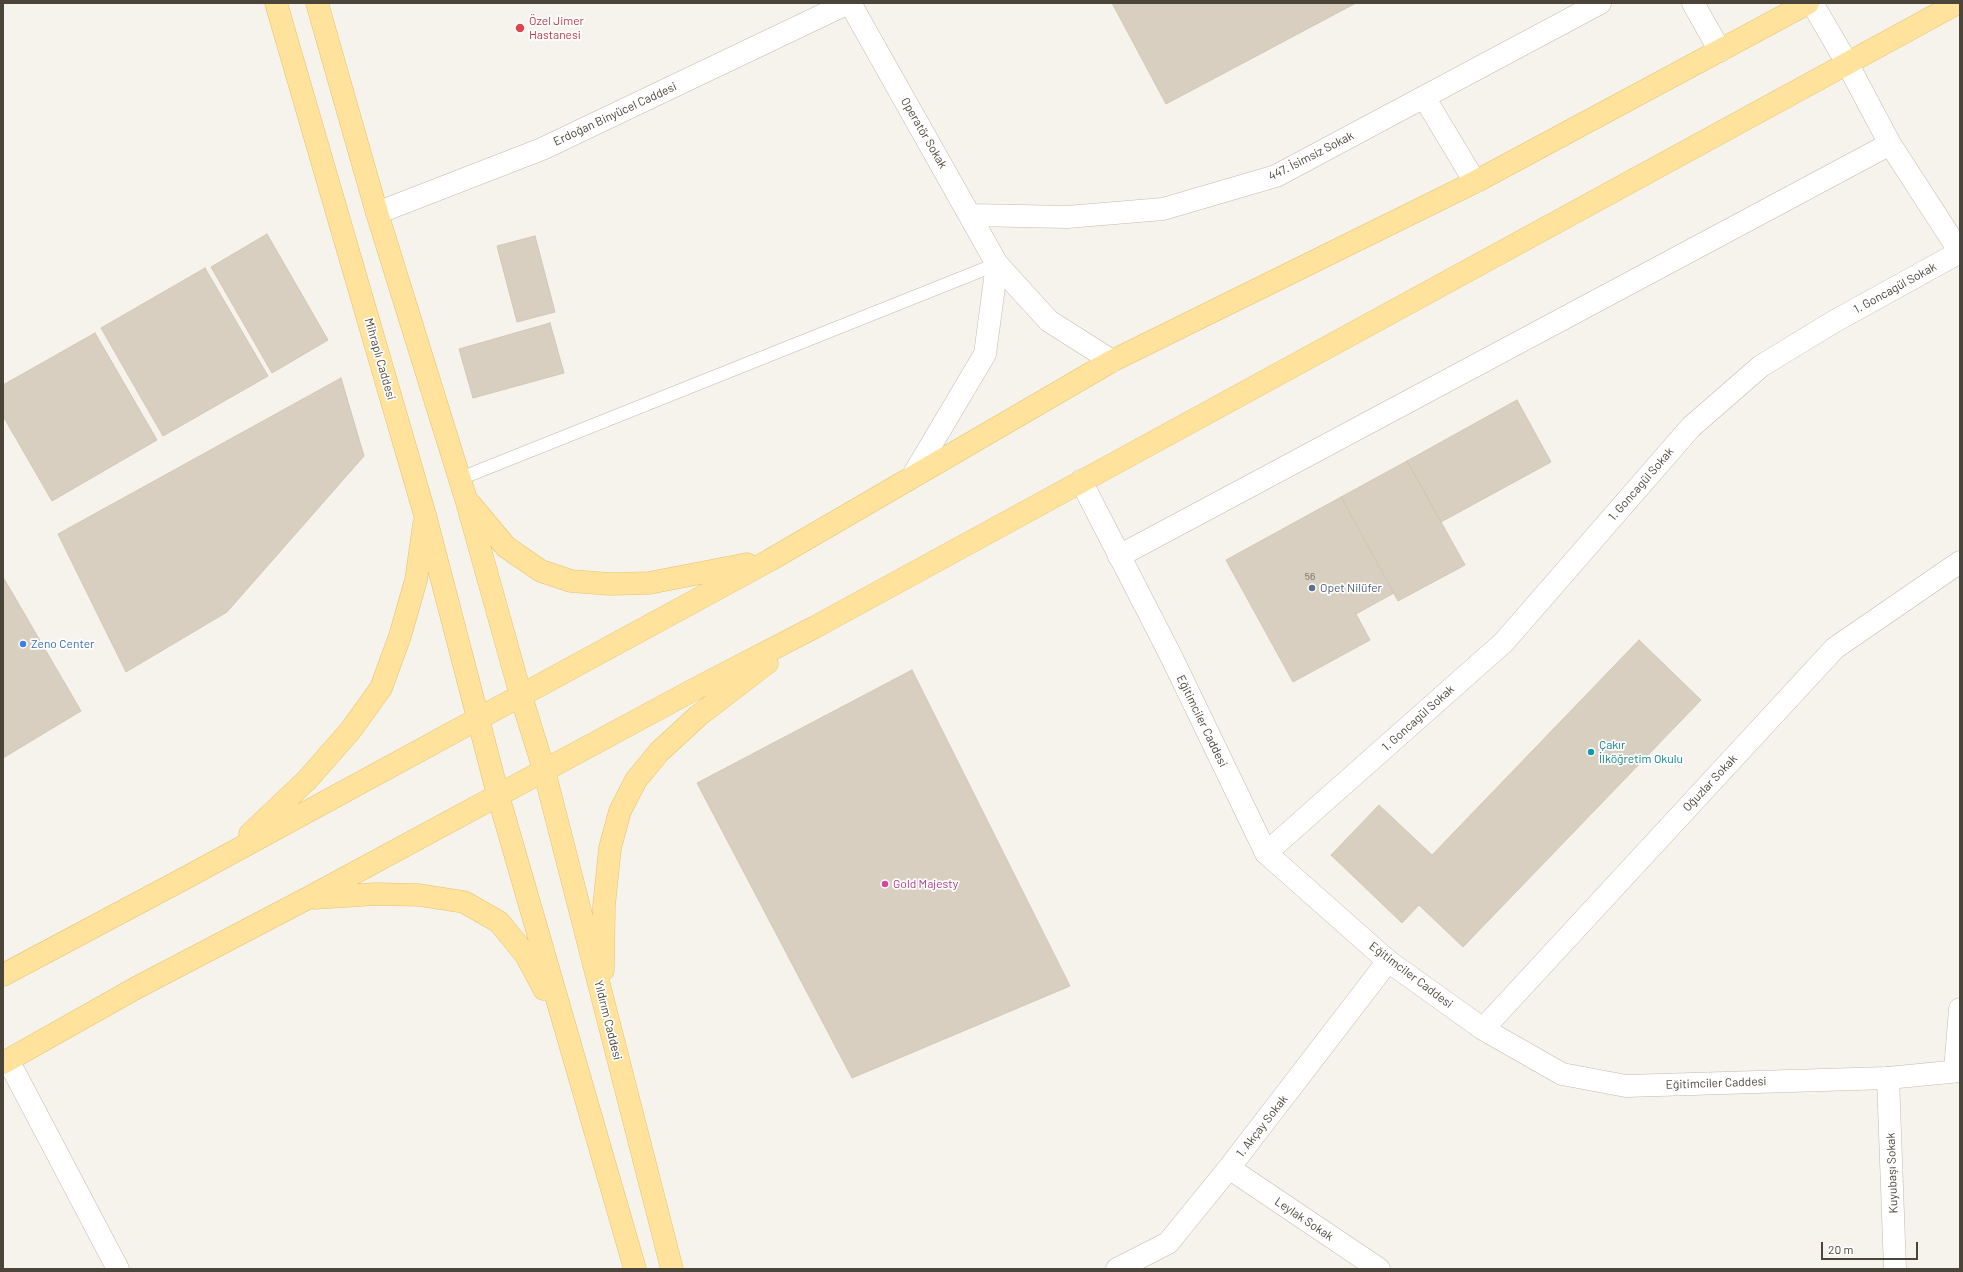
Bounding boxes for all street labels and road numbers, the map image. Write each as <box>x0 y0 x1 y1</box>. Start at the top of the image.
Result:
street label: Erdoğan Binyücel Caddesi <box>551 79 679 149</box>
street label: Operatör Sokak <box>898 95 950 171</box>
street label: 447. İsimsiz Sokak <box>1266 128 1356 184</box>
street label: 1. Goncagül Sokak <box>1851 259 1939 317</box>
street label: Mihraplı Caddesi <box>361 316 399 402</box>
street label: 1. Goncagül Sokak <box>1605 444 1677 524</box>
street label: Eğitimciler Caddesi <box>1173 673 1231 769</box>
street label: 1. Goncagül Sokak <box>1379 682 1457 754</box>
street label: Oğuzlar Sokak <box>1680 751 1740 815</box>
street label: Eğitimciler Caddesi <box>1366 939 1456 1011</box>
street label: Yıldırım Caddesi <box>591 978 625 1062</box>
street label: Eğitimciler Caddesi <box>1665 1074 1767 1092</box>
street label: 1. Akçay Sokak <box>1233 1092 1291 1160</box>
street label: Kuyubaşı Sokak <box>1883 1132 1901 1214</box>
street label: Leylak Sokak <box>1272 1194 1336 1244</box>

